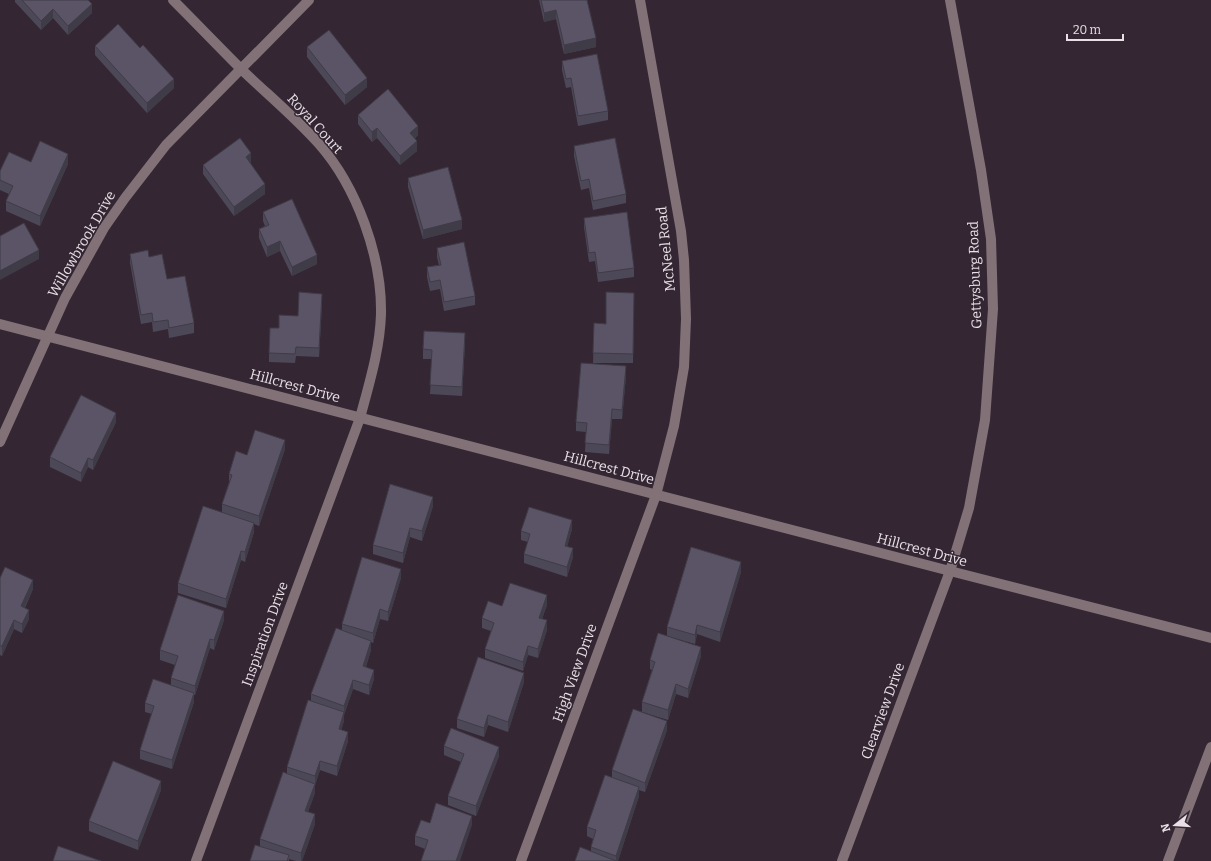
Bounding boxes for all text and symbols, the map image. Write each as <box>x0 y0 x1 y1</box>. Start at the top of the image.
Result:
scale bar <box>1067 16 1123 42</box>
text: 20 m <box>1073 23 1102 37</box>
street label: Royal Court <box>284 90 346 158</box>
street label: Willowbrook Drive <box>45 188 119 300</box>
street label: McNeel Road <box>653 206 679 292</box>
street label: Gettysburg Road <box>965 221 985 329</box>
street label: Hillcrest Drive <box>248 366 342 406</box>
street label: Hillcrest Drive <box>562 448 656 488</box>
street label: Hillcrest Drive <box>875 530 969 570</box>
street label: Inspiration Drive <box>238 579 292 689</box>
street label: High View Drive <box>549 621 601 725</box>
street label: Clearview Drive <box>858 660 908 762</box>
north arrow <box>1155 805 1195 845</box>
text: N <box>1158 821 1173 834</box>

